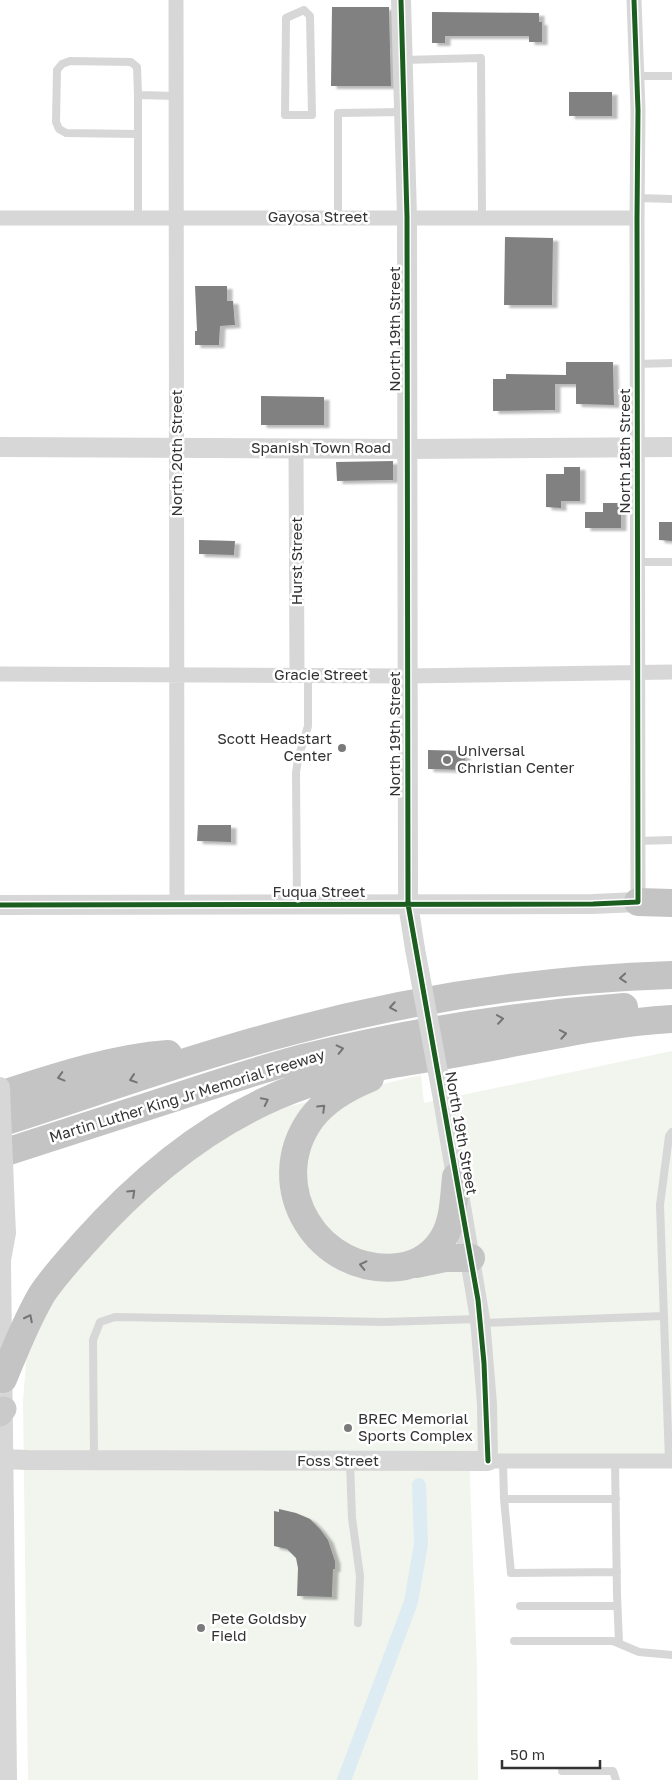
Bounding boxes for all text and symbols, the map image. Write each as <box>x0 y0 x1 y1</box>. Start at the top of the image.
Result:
street label: Gayosa Street <box>268 207 368 225</box>
street label: North 19th Street <box>385 266 403 392</box>
street label: North 18th Street <box>615 388 633 514</box>
street label: North 20th Street <box>167 390 185 516</box>
street label: Spanish Town Road <box>251 438 391 456</box>
street label: Hurst Street <box>287 517 305 605</box>
street label: Gracie Street <box>274 665 368 683</box>
street label: North 19th Street <box>385 671 403 797</box>
place label: Scott Headstart Center <box>217 729 332 764</box>
place label: Universal Christian Center <box>457 741 574 776</box>
marker: Scott Headstart Center <box>336 742 348 754</box>
marker: Universal Christian Center <box>441 754 453 766</box>
street label: Fuqua Street <box>273 882 365 900</box>
one-way arrow <box>619 972 627 983</box>
one-way arrow <box>389 1002 397 1012</box>
one-way arrow <box>495 1015 504 1025</box>
one-way arrow <box>558 1029 567 1039</box>
street label: Martin Luther King Jr Memorial Freeway <box>47 1044 327 1146</box>
one-way arrow <box>336 1045 345 1055</box>
street label: North 19th Street <box>442 1070 482 1196</box>
one-way arrow <box>58 1071 66 1081</box>
one-way arrow <box>129 1073 138 1083</box>
one-way arrow <box>260 1098 269 1108</box>
one-way arrow <box>316 1105 325 1114</box>
one-way arrow <box>127 1190 136 1199</box>
one-way arrow <box>359 1260 368 1271</box>
one-way arrow <box>23 1314 33 1323</box>
place label: BREC Memorial Sports Complex <box>358 1409 473 1444</box>
marker: BREC Memorial Sports Complex <box>342 1422 354 1434</box>
street label: Foss Street <box>297 1451 379 1469</box>
place label: Pete Goldsby Field <box>211 1609 307 1644</box>
marker: Pete Goldsby Field <box>195 1622 207 1634</box>
scale bar <box>502 1738 600 1770</box>
text: 50 m <box>510 1745 545 1763</box>

